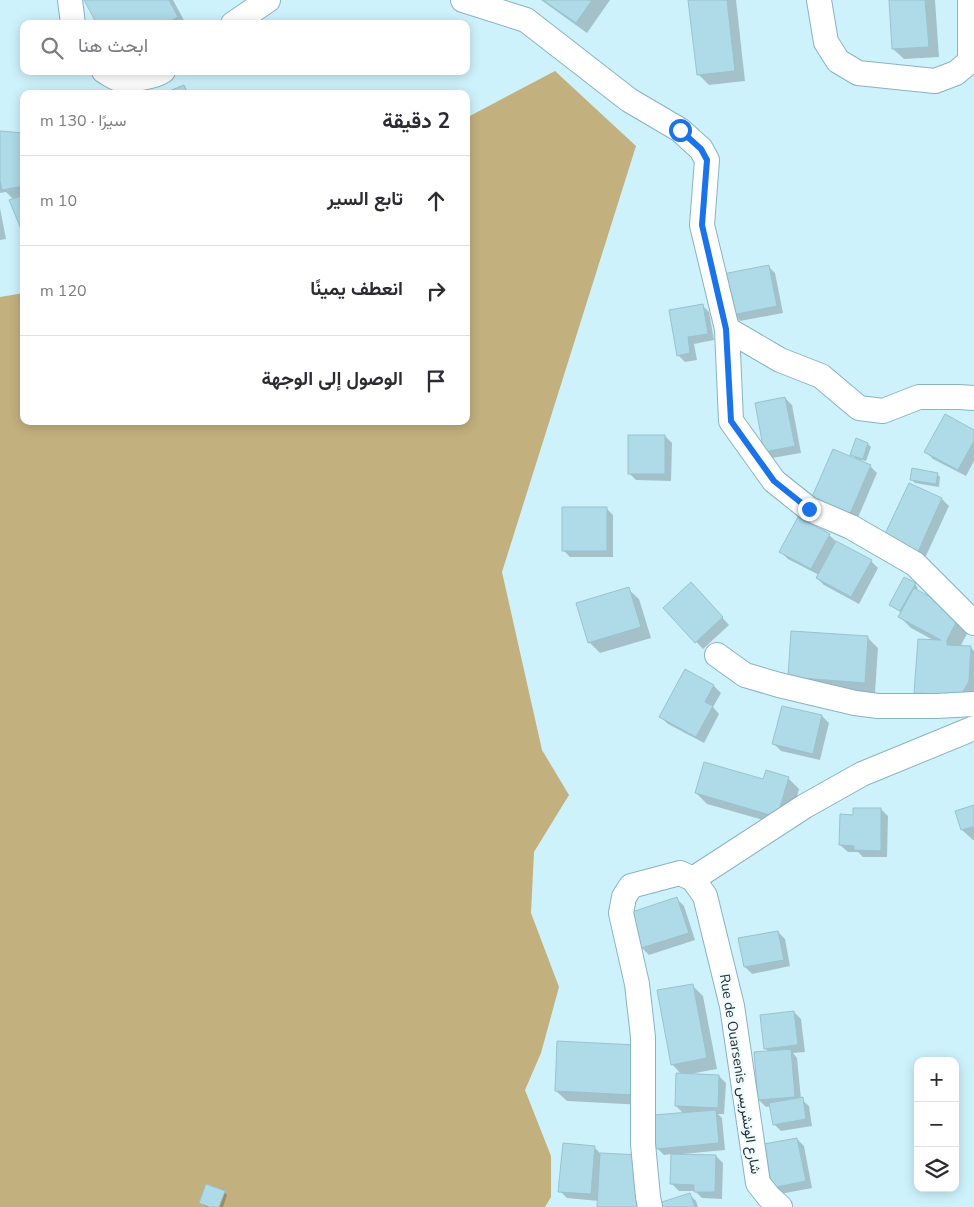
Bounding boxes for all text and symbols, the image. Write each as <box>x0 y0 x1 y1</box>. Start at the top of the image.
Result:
search box <box>20 20 470 75</box>
text: ابحث هنا <box>78 33 148 59</box>
icon: search <box>38 34 66 62</box>
text: 2 دقيقة <box>382 107 450 135</box>
text: سيرًا · 130 m <box>40 110 126 132</box>
route start <box>669 119 692 142</box>
text: تابع السير <box>327 186 403 212</box>
icon: ahead <box>422 187 450 215</box>
text: 10 m <box>40 190 77 212</box>
text: انعطف يمينًا <box>310 276 403 302</box>
icon: right <box>422 277 450 305</box>
text: 120 m <box>40 280 87 302</box>
text: الوصول إلى الوجهة <box>261 366 403 392</box>
icon: arrive <box>422 367 450 395</box>
route end <box>798 498 821 521</box>
street label: Rue de Ouarsenis شارع الونشريس <box>714 973 765 1176</box>
map controls <box>914 1057 959 1192</box>
button: + <box>914 1057 959 1102</box>
button: − <box>914 1102 959 1147</box>
button: layers <box>914 1147 959 1192</box>

